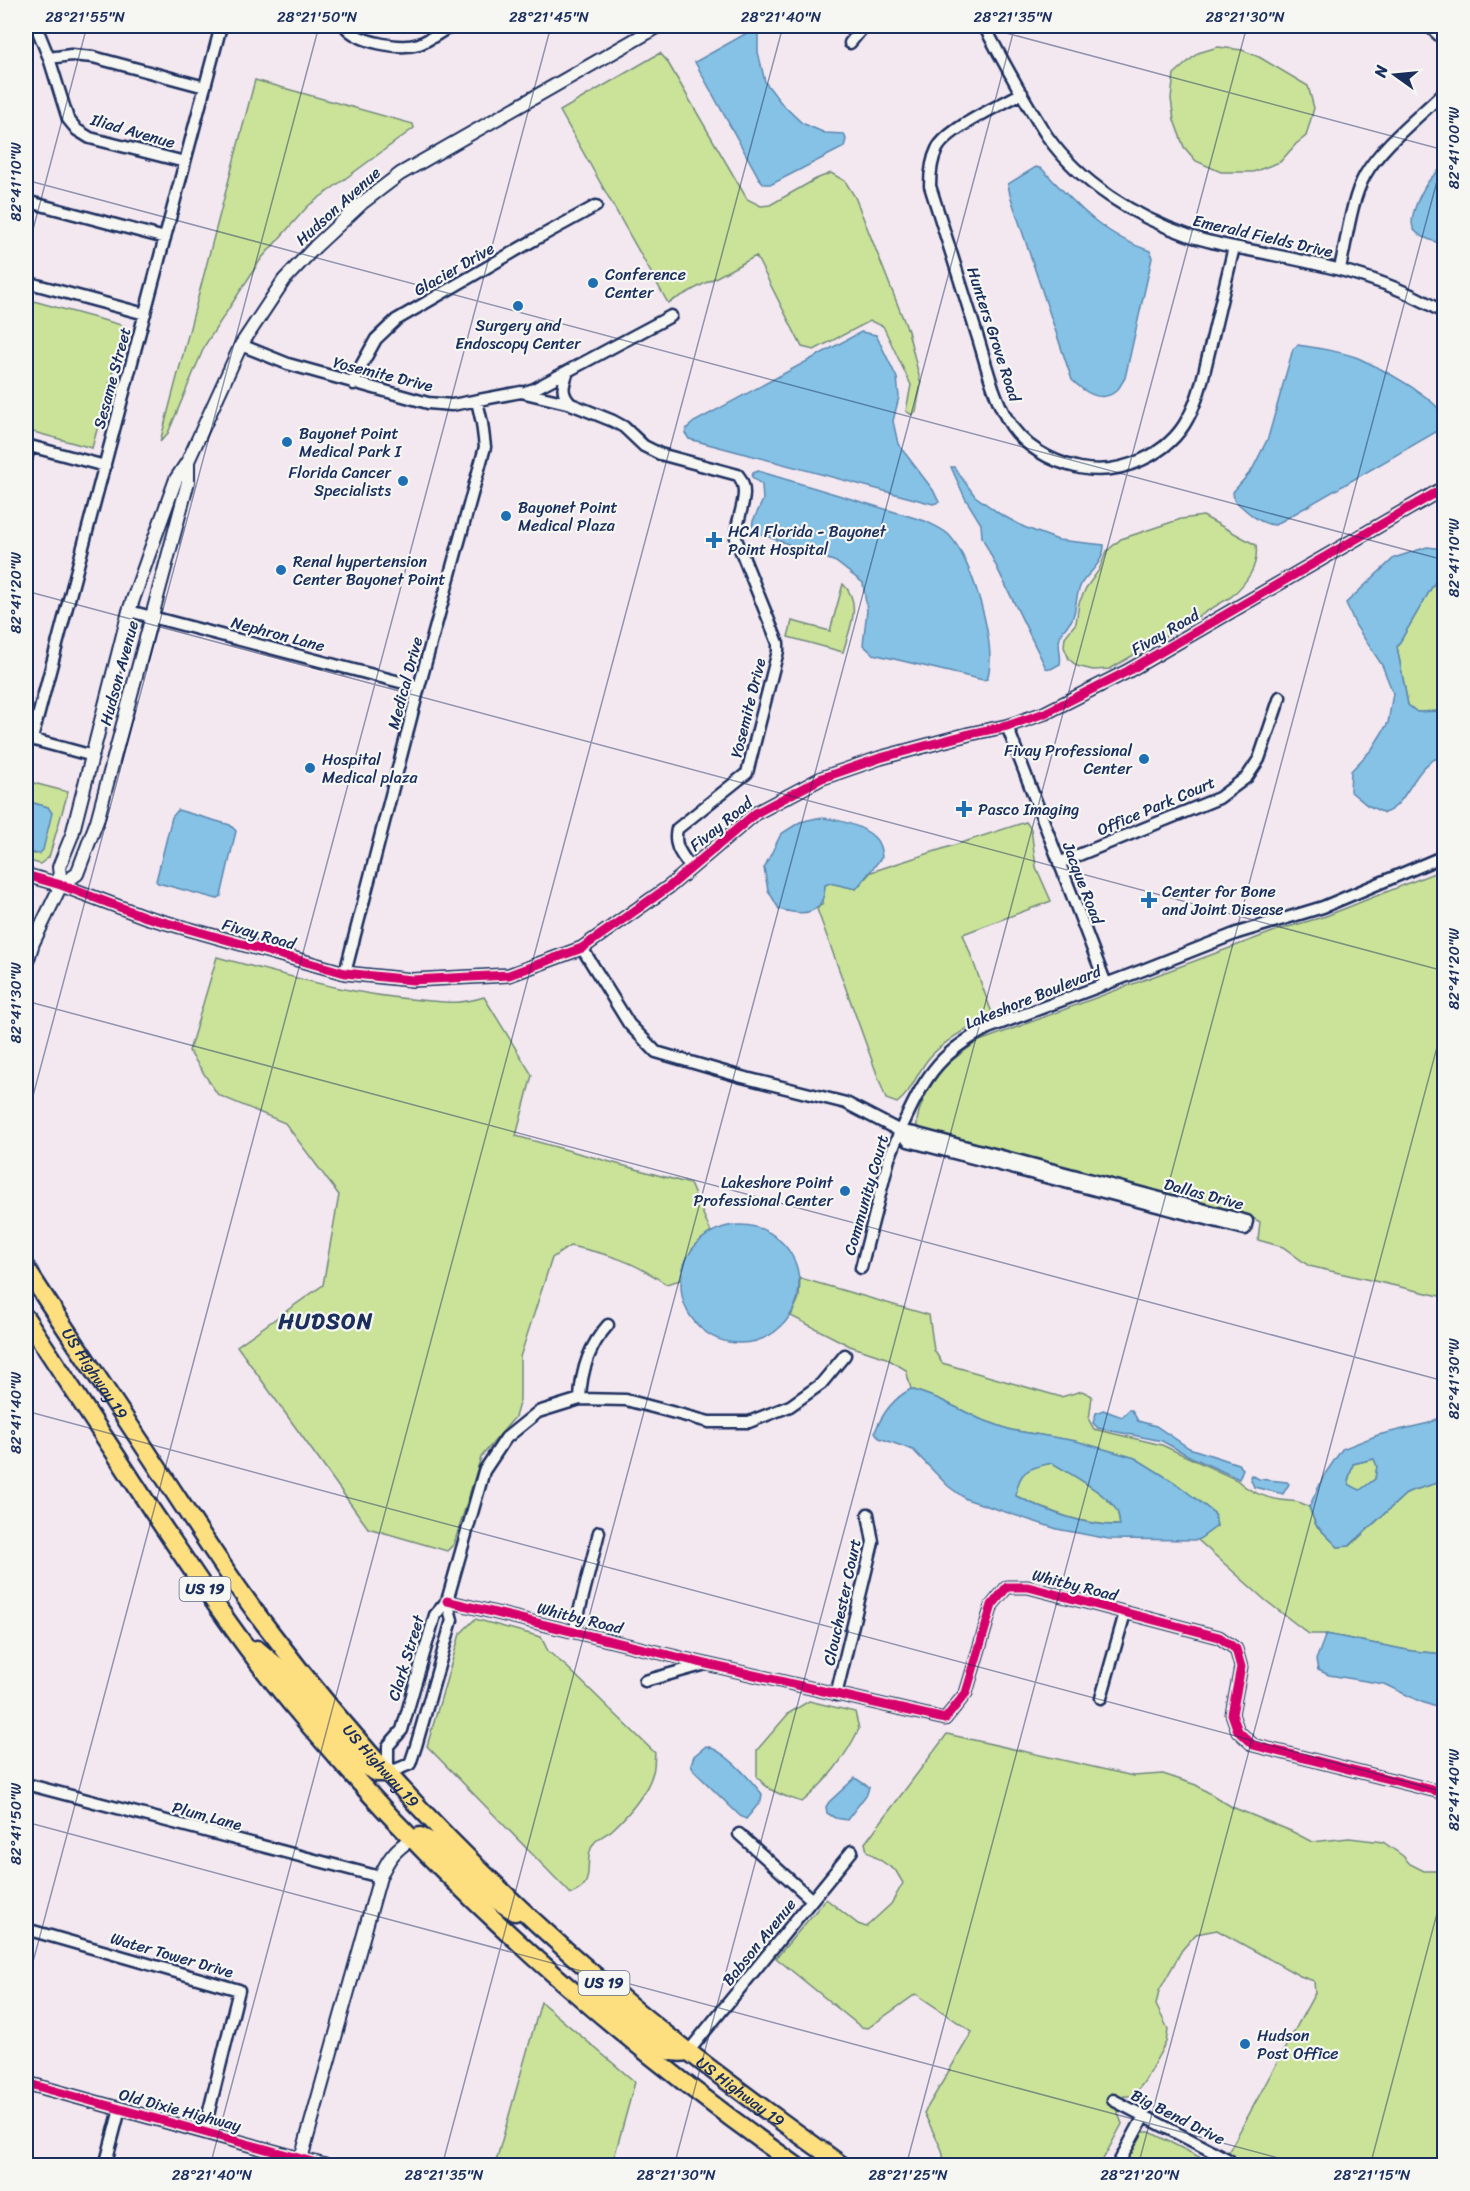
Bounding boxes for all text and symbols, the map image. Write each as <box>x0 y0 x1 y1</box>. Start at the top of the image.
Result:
text: 28°21'55"N <box>45 4 125 30</box>
text: 28°21'50"N <box>277 4 358 30</box>
text: 28°21'45"N <box>509 4 590 30</box>
text: 28°21'40"N <box>741 4 822 30</box>
text: 28°21'35"N <box>974 4 1053 30</box>
text: 28°21'30"N <box>1205 4 1285 30</box>
north arrow <box>1365 45 1425 105</box>
text: N <box>1365 61 1397 81</box>
street label: Iliad Avenue <box>86 105 179 157</box>
text: 82°41'00"W <box>1441 106 1467 189</box>
text: 82°41'10"W <box>3 142 29 222</box>
street label: Hudson Avenue <box>288 159 388 253</box>
street label: Emerald Fields Drive <box>1190 206 1336 266</box>
street label: Glacier Drive <box>408 234 500 304</box>
place label: Conference Center <box>605 260 686 307</box>
street label: Hunters Grove Road <box>959 263 1030 407</box>
marker: Conference Center <box>586 276 600 290</box>
marker: Surgery and Endoscopy Center <box>511 299 525 313</box>
place label: Surgery and Endoscopy Center <box>455 311 582 358</box>
street label: Sesame Street <box>84 324 140 432</box>
street label: Yosemite Drive <box>330 348 436 400</box>
place label: Bayonet Point Medical Park I <box>299 419 403 466</box>
marker: Bayonet Point Medical Park I <box>280 435 294 449</box>
place label: Florida Cancer Specialists <box>289 458 392 505</box>
marker: Florida Cancer Specialists <box>396 474 410 488</box>
place label: Bayonet Point Medical Plaza <box>518 493 617 540</box>
marker: Bayonet Point Medical Plaza <box>499 509 513 523</box>
place label: HCA Florida - Bayonet Point Hospital <box>728 517 886 564</box>
text: 82°41'10"W <box>1441 518 1467 598</box>
marker: HCA Florida - Bayonet Point Hospital <box>705 531 723 549</box>
place label: Renal hypertension Center Bayonet Point <box>293 547 445 594</box>
text: 82°41'20"W <box>3 552 29 634</box>
marker: Renal hypertension Center Bayonet Point <box>274 563 288 577</box>
street label: Fivay Road <box>1125 600 1206 663</box>
street label: Nephron Lane <box>228 608 328 660</box>
street label: Hudson Avenue <box>91 617 147 729</box>
street label: Medical Drive <box>379 633 431 733</box>
street label: Yosemite Drive <box>722 655 774 761</box>
place label: Fivay Professional Center <box>1004 736 1133 783</box>
place label: Hospital Medical plaza <box>322 745 419 792</box>
marker: Fivay Professional Center <box>1137 752 1151 766</box>
marker: Hospital Medical plaza <box>303 761 317 775</box>
street label: Office Park Court <box>1092 768 1220 844</box>
street label: Fivay Road <box>683 788 761 859</box>
place label: Pasco Imaging <box>978 795 1079 824</box>
marker: Pasco Imaging <box>955 800 973 818</box>
street label: Jacque Road <box>1054 837 1113 930</box>
place label: Center for Bone and Joint Disease <box>1162 877 1284 924</box>
marker: Center for Bone and Joint Disease <box>1140 891 1158 909</box>
street label: Fivay Road <box>219 910 301 959</box>
text: 82°41'20"W <box>1441 928 1467 1010</box>
street label: Lakeshore Boulevard <box>960 956 1107 1038</box>
text: 82°41'30"W <box>3 962 29 1044</box>
street label: Community Court <box>835 1131 897 1259</box>
place label: Lakeshore Point Professional Center <box>693 1168 834 1215</box>
street label: Dallas Drive <box>1161 1169 1247 1219</box>
marker: Lakeshore Point Professional Center <box>838 1184 852 1198</box>
district label: HUDSON <box>277 1302 374 1341</box>
street label: US Highway 19 <box>54 1321 137 1425</box>
text: 82°41'30"W <box>1441 1338 1467 1420</box>
text: 82°41'40"W <box>3 1371 29 1454</box>
street label: Clouchester Court <box>814 1536 870 1668</box>
street label: Whitby Road <box>1029 1560 1122 1610</box>
road number: US 19 <box>180 1577 230 1601</box>
street label: Whitby Road <box>534 1593 627 1643</box>
street label: Clark Street <box>379 1611 433 1704</box>
street label: US Highway 19 <box>335 1717 427 1815</box>
text: 82°41'40"W <box>1441 1748 1467 1831</box>
text: 82°41'50"W <box>3 1783 29 1865</box>
street label: Plum Lane <box>169 1793 245 1839</box>
street label: Babson Avenue <box>714 1892 804 1992</box>
street label: Water Tower Drive <box>107 1924 237 1987</box>
road number: US 19 <box>578 1971 630 1995</box>
place label: Hudson Post Office <box>1257 2021 1339 2068</box>
marker: Hudson Post Office <box>1238 2037 1252 2051</box>
street label: US Highway 19 <box>690 2048 792 2135</box>
street label: Old Dixie Highway <box>116 2080 245 2140</box>
street label: Big Bend Drive <box>1126 2081 1230 2153</box>
text: 28°21'40"N <box>172 2162 253 2188</box>
text: 28°21'35"N <box>405 2162 484 2188</box>
text: 28°21'30"N <box>636 2162 716 2188</box>
text: 28°21'25"N <box>868 2162 948 2188</box>
text: 28°21'20"N <box>1100 2162 1180 2188</box>
text: 28°21'15"N <box>1333 2162 1411 2188</box>

